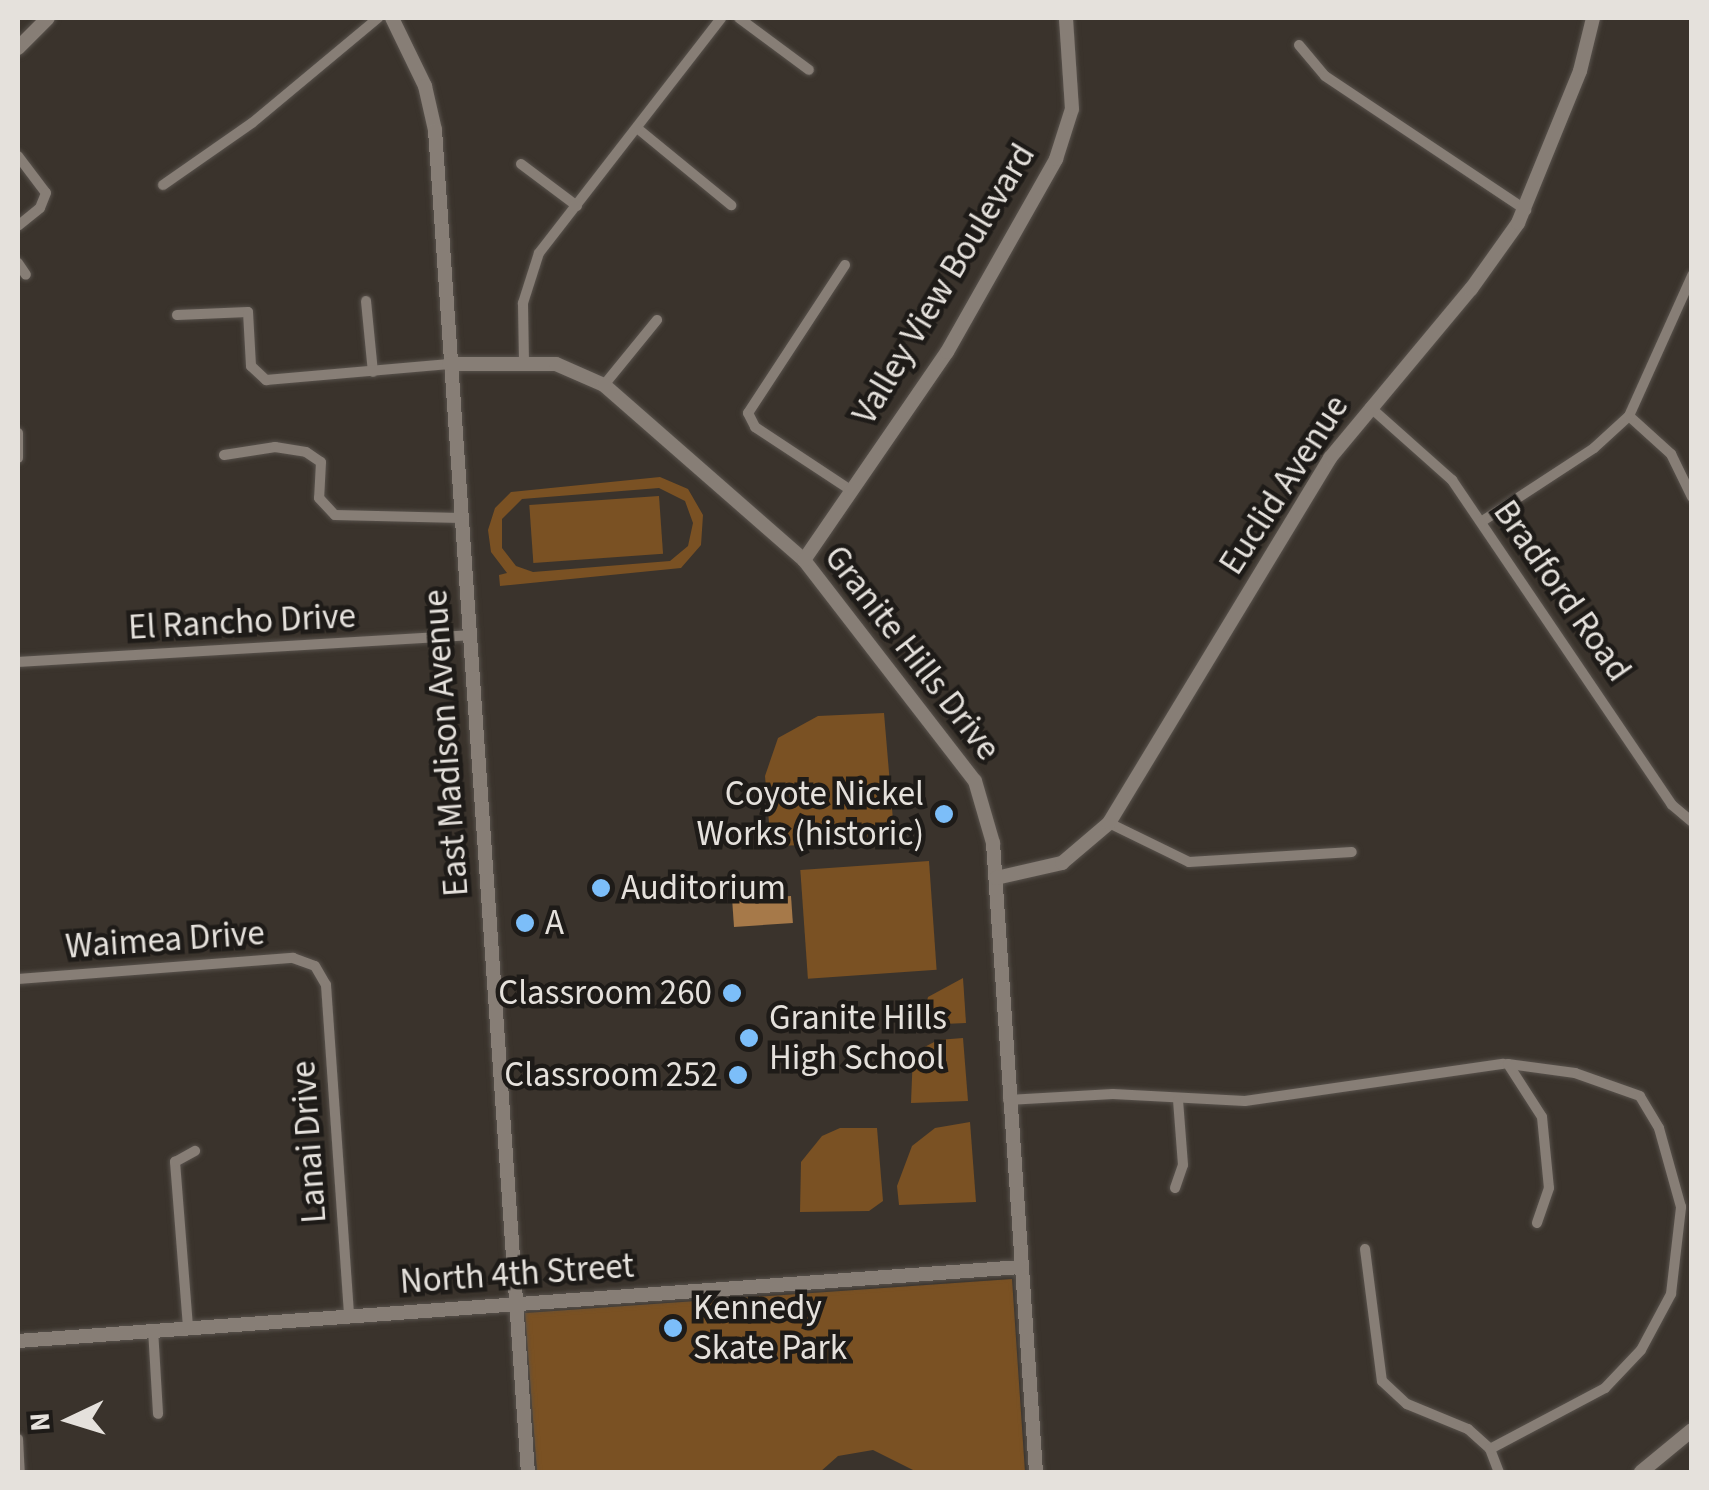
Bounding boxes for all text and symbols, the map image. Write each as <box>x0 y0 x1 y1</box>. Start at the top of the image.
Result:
street label: Valley View Boulevard <box>844 136 1044 432</box>
street label: Euclid Avenue <box>1210 387 1358 583</box>
street label: Bradford Road <box>1484 492 1640 690</box>
street label: Granite Hills Drive <box>815 537 1009 769</box>
street label: East Madison Avenue <box>414 588 478 898</box>
street label: El Rancho Drive <box>127 595 357 649</box>
place label: Coyote Nickel Works (historic) <box>697 773 924 855</box>
marker: Coyote Nickel Works (historic) <box>933 803 955 825</box>
place label: Auditorium <box>621 867 786 909</box>
marker: Auditorium <box>590 877 612 899</box>
place label: A <box>545 902 564 944</box>
street label: Waimea Drive <box>64 912 266 968</box>
marker: A <box>514 912 536 934</box>
place label: Classroom 260 <box>498 972 712 1014</box>
marker: Classroom 260 <box>721 982 743 1004</box>
place label: Granite Hills High School <box>769 997 947 1079</box>
marker: Granite Hills High School <box>738 1027 760 1049</box>
place label: Classroom 252 <box>504 1054 718 1096</box>
street label: Lanai Drive <box>282 1059 336 1225</box>
marker: Classroom 252 <box>727 1064 749 1086</box>
street label: North 4th Street <box>399 1245 635 1303</box>
place label: Kennedy Skate Park <box>693 1287 847 1369</box>
marker: Kennedy Skate Park <box>662 1317 684 1339</box>
north arrow <box>20 1370 120 1470</box>
text: N <box>19 1411 61 1433</box>

